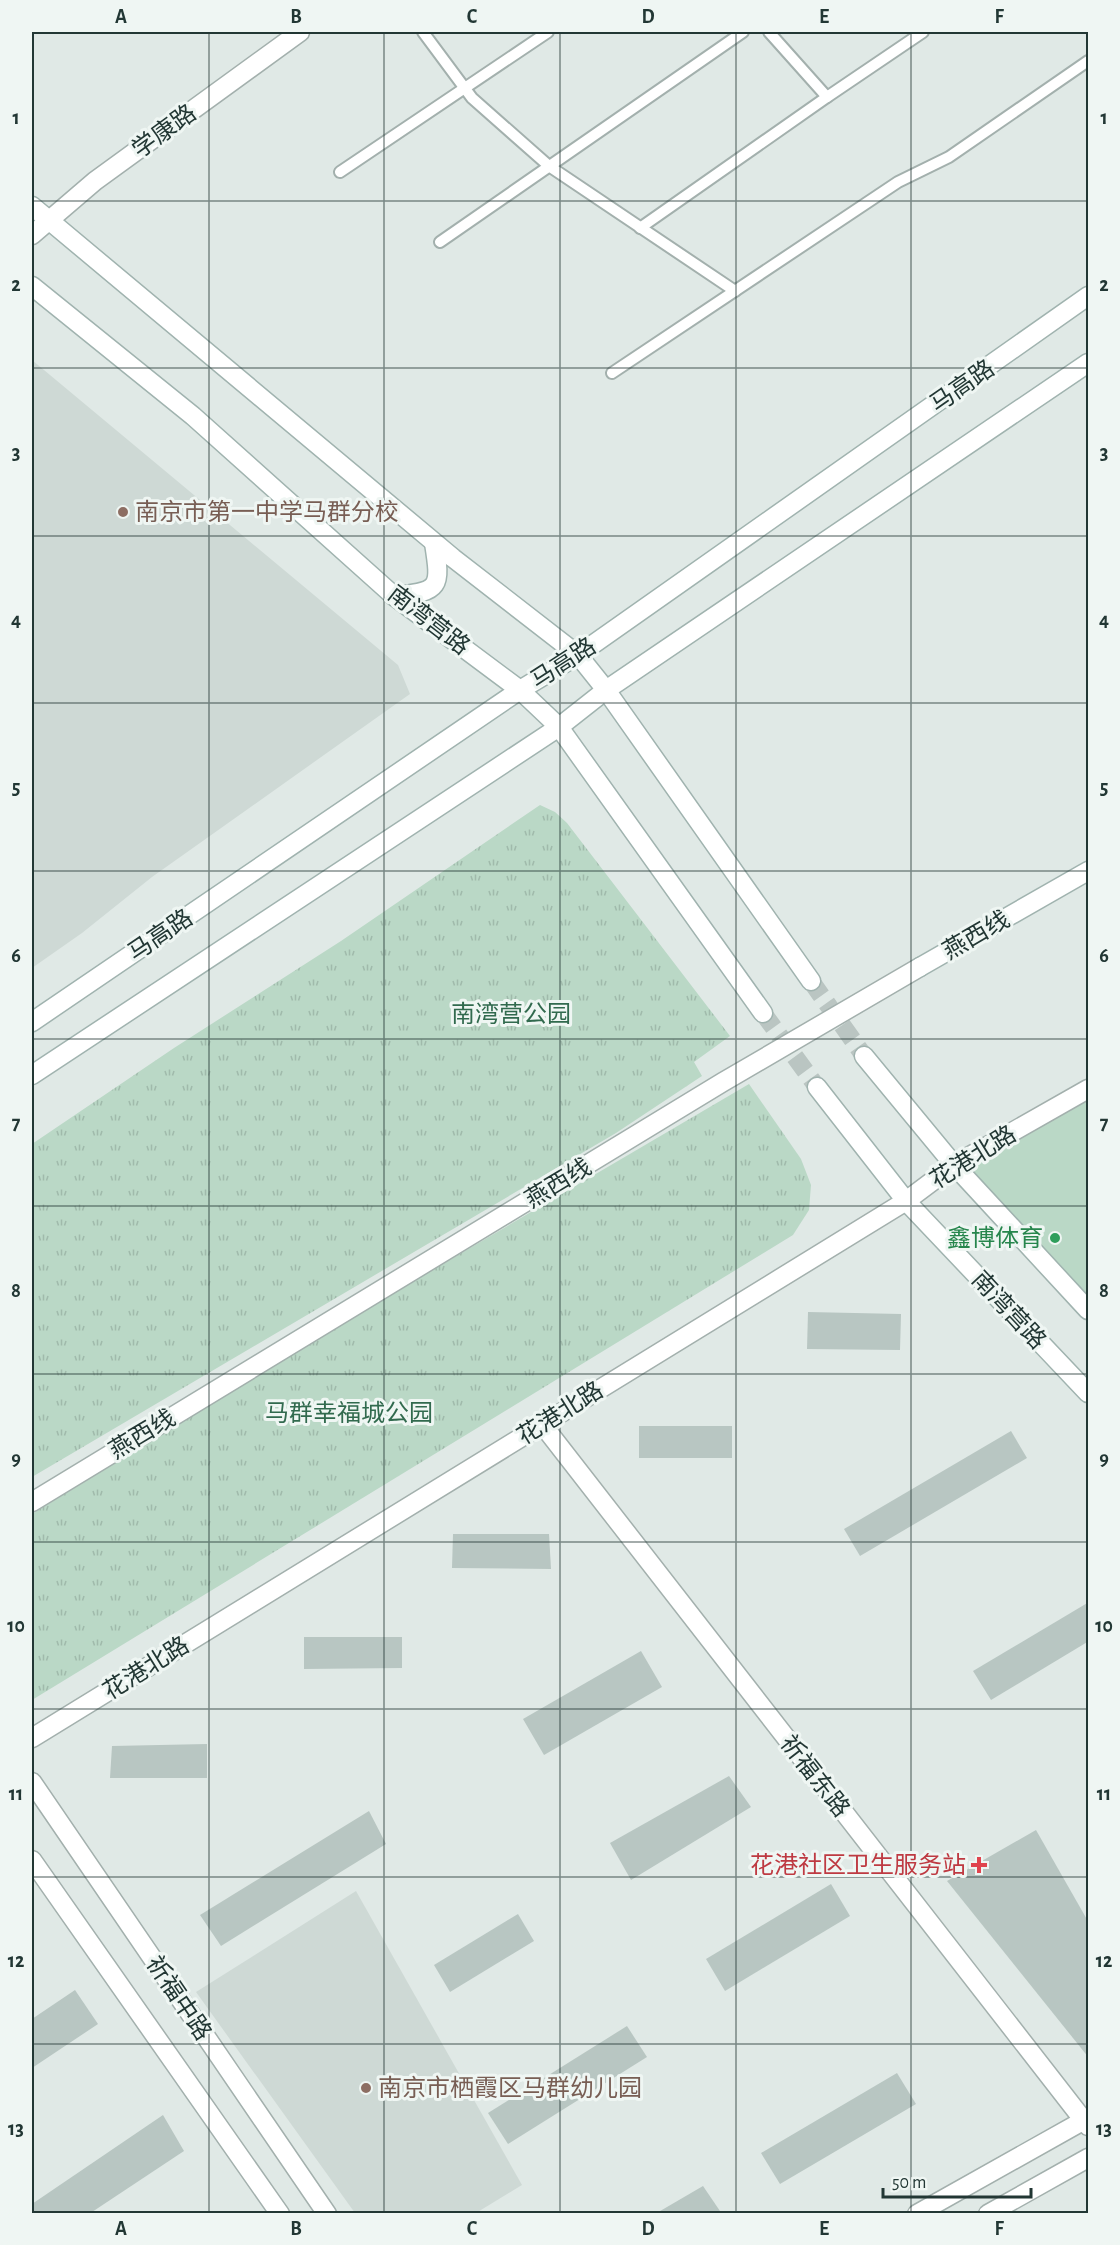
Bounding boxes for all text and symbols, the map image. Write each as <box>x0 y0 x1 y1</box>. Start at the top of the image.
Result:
text: A <box>115 7 127 27</box>
text: B <box>290 7 302 27</box>
text: C <box>467 7 478 27</box>
text: D <box>641 7 655 27</box>
text: E <box>819 7 829 27</box>
text: F <box>994 7 1004 27</box>
street label: 学康路 <box>127 99 201 163</box>
text: 1 <box>12 108 20 128</box>
text: 1 <box>1100 108 1108 128</box>
text: 2 <box>11 275 21 295</box>
text: 2 <box>1099 275 1109 295</box>
street label: 马高路 <box>925 355 999 417</box>
text: 3 <box>12 443 20 463</box>
text: 3 <box>1100 443 1108 463</box>
place label: 南京市第一中学马群分校 <box>135 499 399 525</box>
marker: 南京市第一中学马群分校 <box>116 505 130 519</box>
street label: 南湾营路 <box>383 580 475 660</box>
text: 4 <box>11 610 21 630</box>
text: 4 <box>1099 610 1109 630</box>
street label: 马高路 <box>526 632 600 694</box>
text: 5 <box>12 778 20 798</box>
text: 5 <box>1100 778 1108 798</box>
street label: 马高路 <box>123 904 197 966</box>
street label: 燕西线 <box>938 906 1014 964</box>
text: 6 <box>11 946 21 966</box>
text: 6 <box>1099 946 1109 966</box>
park label: 南湾营公园 <box>451 1001 571 1027</box>
text: 7 <box>12 1113 21 1133</box>
text: 7 <box>1100 1113 1109 1133</box>
street label: 花港北路 <box>925 1121 1021 1193</box>
street label: 燕西线 <box>520 1153 596 1213</box>
place label: 鑫博体育 <box>947 1225 1043 1251</box>
marker: 鑫博体育 <box>1048 1231 1062 1245</box>
street label: 南湾营路 <box>967 1266 1051 1354</box>
text: 8 <box>11 1281 21 1301</box>
text: 8 <box>1099 1281 1109 1301</box>
street label: 花港北路 <box>512 1377 608 1449</box>
park label: 马群幸福城公园 <box>265 1400 433 1426</box>
street label: 燕西线 <box>104 1404 180 1464</box>
text: 9 <box>11 1449 21 1469</box>
text: 9 <box>1099 1449 1109 1469</box>
text: 10 <box>7 1616 25 1636</box>
text: 10 <box>1095 1616 1113 1636</box>
street label: 花港北路 <box>98 1632 194 1704</box>
street label: 祈福东路 <box>775 1730 855 1822</box>
text: 11 <box>9 1784 23 1804</box>
text: 11 <box>1097 1784 1111 1804</box>
place label: 花港社区卫生服务站 <box>750 1852 966 1878</box>
marker: 花港社区卫生服务站 <box>970 1856 988 1874</box>
text: 12 <box>8 1951 24 1971</box>
street label: 祈福中路 <box>141 1951 217 2045</box>
text: 12 <box>1096 1951 1112 1971</box>
place label: 南京市栖霞区马群幼儿园 <box>378 2075 642 2101</box>
marker: 南京市栖霞区马群幼儿园 <box>359 2081 373 2095</box>
text: 13 <box>8 2119 24 2139</box>
text: 13 <box>1096 2119 1112 2139</box>
scale bar <box>883 2161 1032 2199</box>
text: 50 m <box>892 2174 926 2192</box>
text: A <box>115 2219 127 2239</box>
text: B <box>290 2219 302 2239</box>
text: C <box>467 2219 478 2239</box>
text: D <box>641 2219 655 2239</box>
text: E <box>819 2219 829 2239</box>
text: F <box>994 2219 1004 2239</box>

